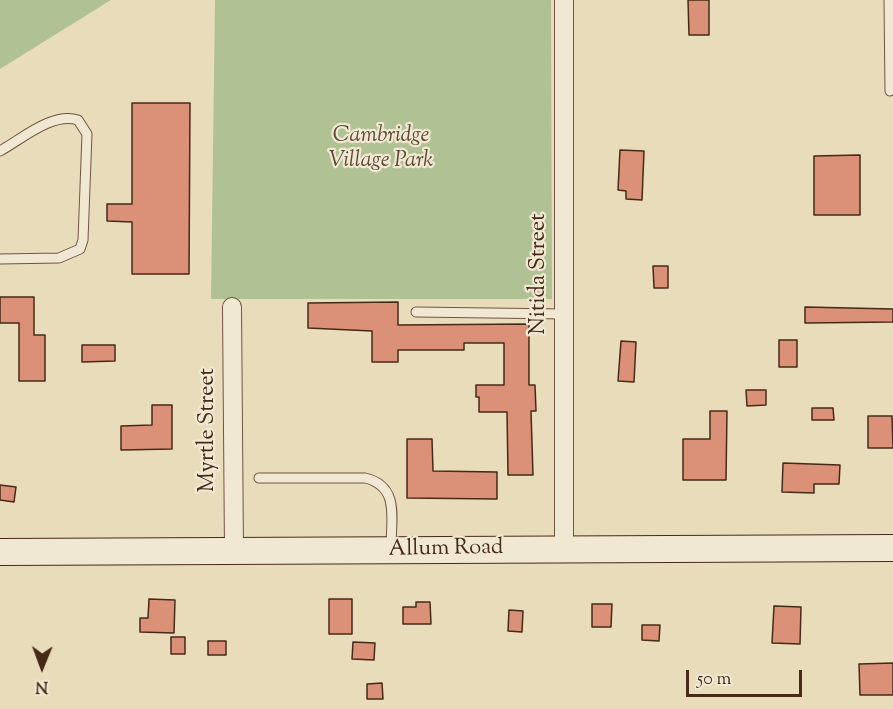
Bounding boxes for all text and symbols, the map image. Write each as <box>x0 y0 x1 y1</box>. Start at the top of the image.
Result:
park label: Cambridge Village Park <box>329 124 433 176</box>
street label: Nitida Street <box>527 213 553 335</box>
street label: Myrtle Street <box>196 368 222 492</box>
street label: Allum Road <box>388 536 504 564</box>
north arrow <box>12 637 72 697</box>
scale bar <box>689 658 804 696</box>
text: 50 m <box>697 667 731 693</box>
text: N <box>35 674 48 697</box>

